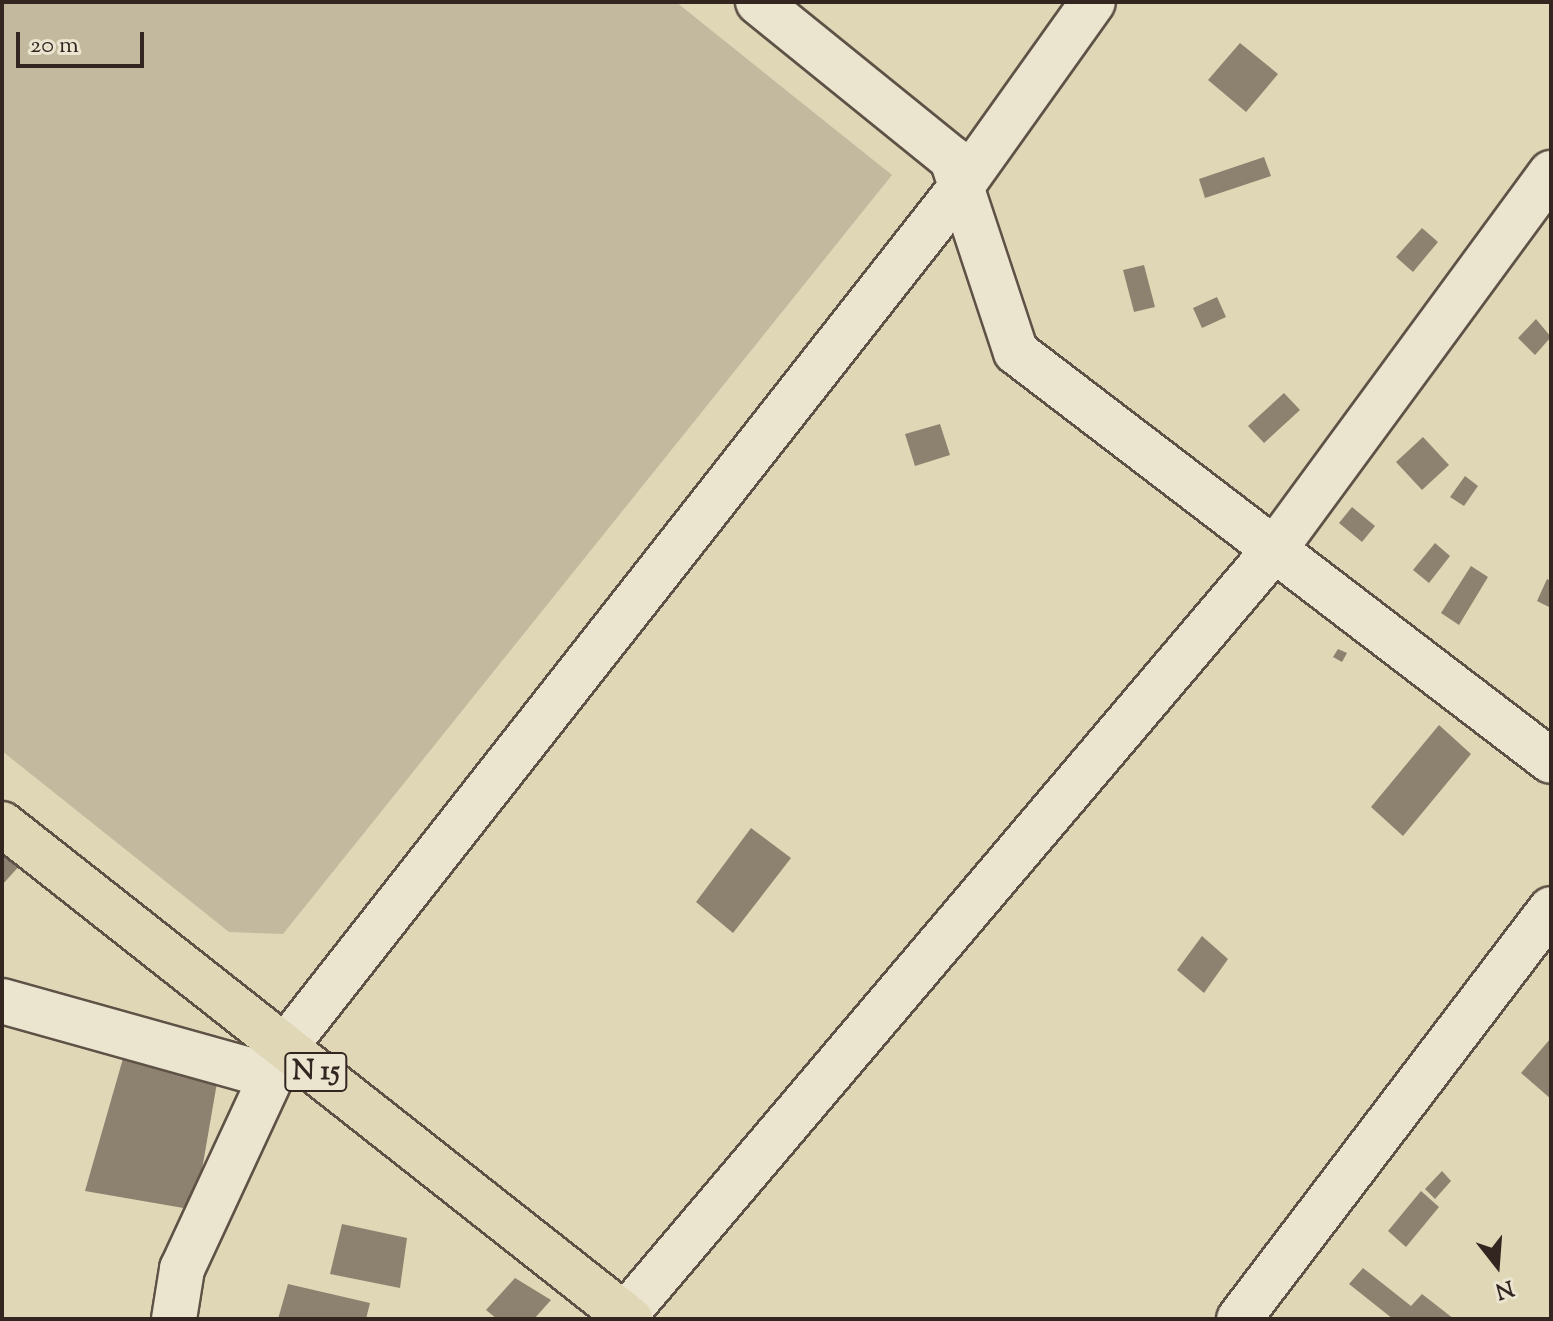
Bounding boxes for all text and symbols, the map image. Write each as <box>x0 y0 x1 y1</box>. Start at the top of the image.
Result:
scale bar <box>20 16 148 66</box>
text: 20 m <box>30 29 79 63</box>
road number: N 15 <box>284 1048 348 1096</box>
north arrow <box>1457 1225 1537 1305</box>
text: N <box>1491 1270 1517 1306</box>

